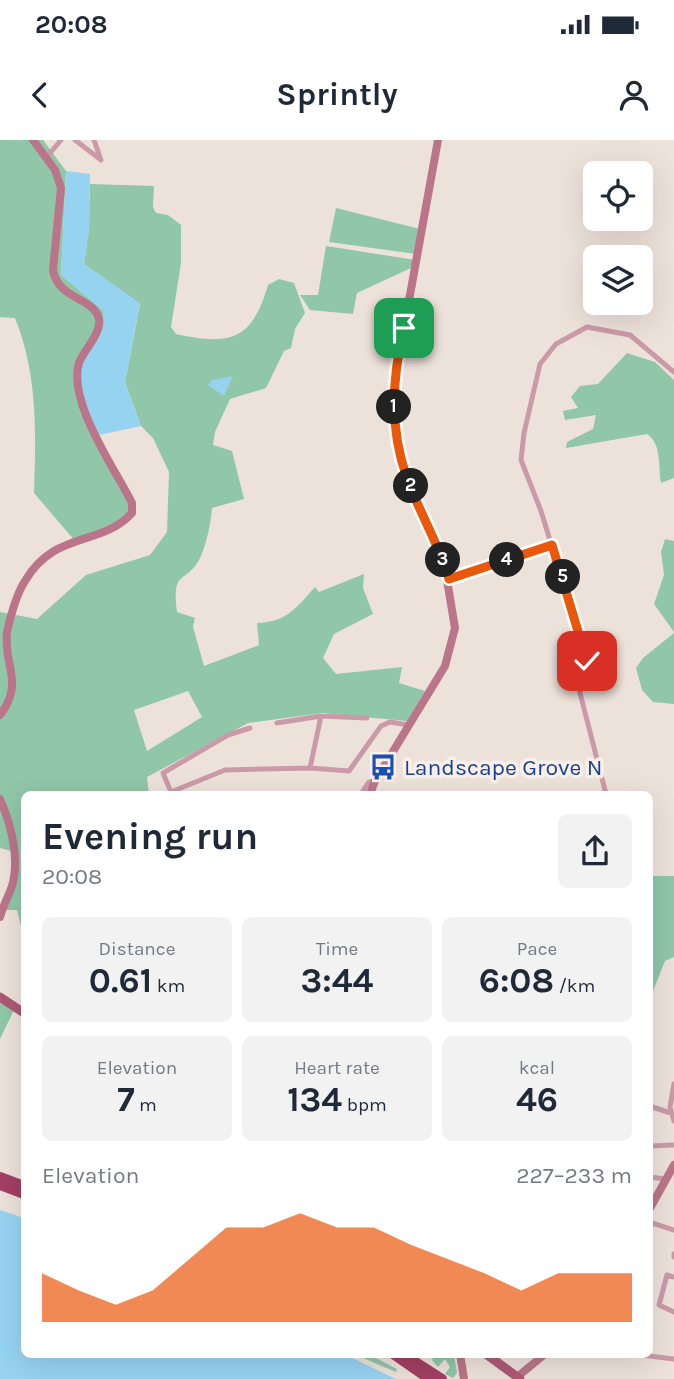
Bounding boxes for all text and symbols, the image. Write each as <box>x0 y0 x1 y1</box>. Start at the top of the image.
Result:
text: 20:08 <box>35 9 107 40</box>
icon: back <box>21 76 59 114</box>
text: Sprintly <box>276 76 398 113</box>
icon: person <box>615 76 653 114</box>
map controls <box>583 161 653 315</box>
button: locate <box>583 161 653 231</box>
button: layers <box>583 245 653 315</box>
pin <box>374 298 434 358</box>
icon: arrive <box>385 309 423 347</box>
pin: 1 <box>376 390 412 424</box>
text: 1 <box>390 395 397 417</box>
pin: 2 <box>394 468 428 504</box>
text: 2 <box>405 474 416 496</box>
pin: 3 <box>426 542 460 578</box>
pin: 4 <box>490 542 524 578</box>
text: 3 <box>437 548 448 570</box>
text: 4 <box>501 548 512 570</box>
pin: 5 <box>546 560 580 594</box>
text: 5 <box>557 565 568 587</box>
pin <box>557 631 617 691</box>
icon: check <box>568 642 606 680</box>
bus stop icon: Landscape Grove N <box>368 752 398 782</box>
place label: Landscape Grove N <box>404 754 603 781</box>
text: Evening run <box>42 814 258 859</box>
button: share <box>558 814 632 888</box>
text: 20:08 <box>42 863 102 890</box>
text: Distance <box>99 938 175 960</box>
text: Time <box>316 938 358 960</box>
text: Pace <box>517 938 557 960</box>
text: 0.61 <box>89 960 152 1001</box>
text: 3:44 <box>301 960 373 1001</box>
text: 6:08 <box>479 960 554 1001</box>
text: km <box>152 975 185 997</box>
text: /km <box>554 975 595 997</box>
text: Elevation <box>97 1057 177 1079</box>
text: Heart rate <box>294 1057 380 1079</box>
text: kcal <box>519 1057 555 1079</box>
text: 7 <box>117 1079 135 1120</box>
text: 134 <box>287 1079 342 1120</box>
text: 46 <box>516 1079 558 1120</box>
text: m <box>135 1094 157 1116</box>
text: bpm <box>342 1094 387 1116</box>
text: Elevation <box>42 1162 139 1189</box>
text: 227–233 m <box>516 1162 632 1189</box>

